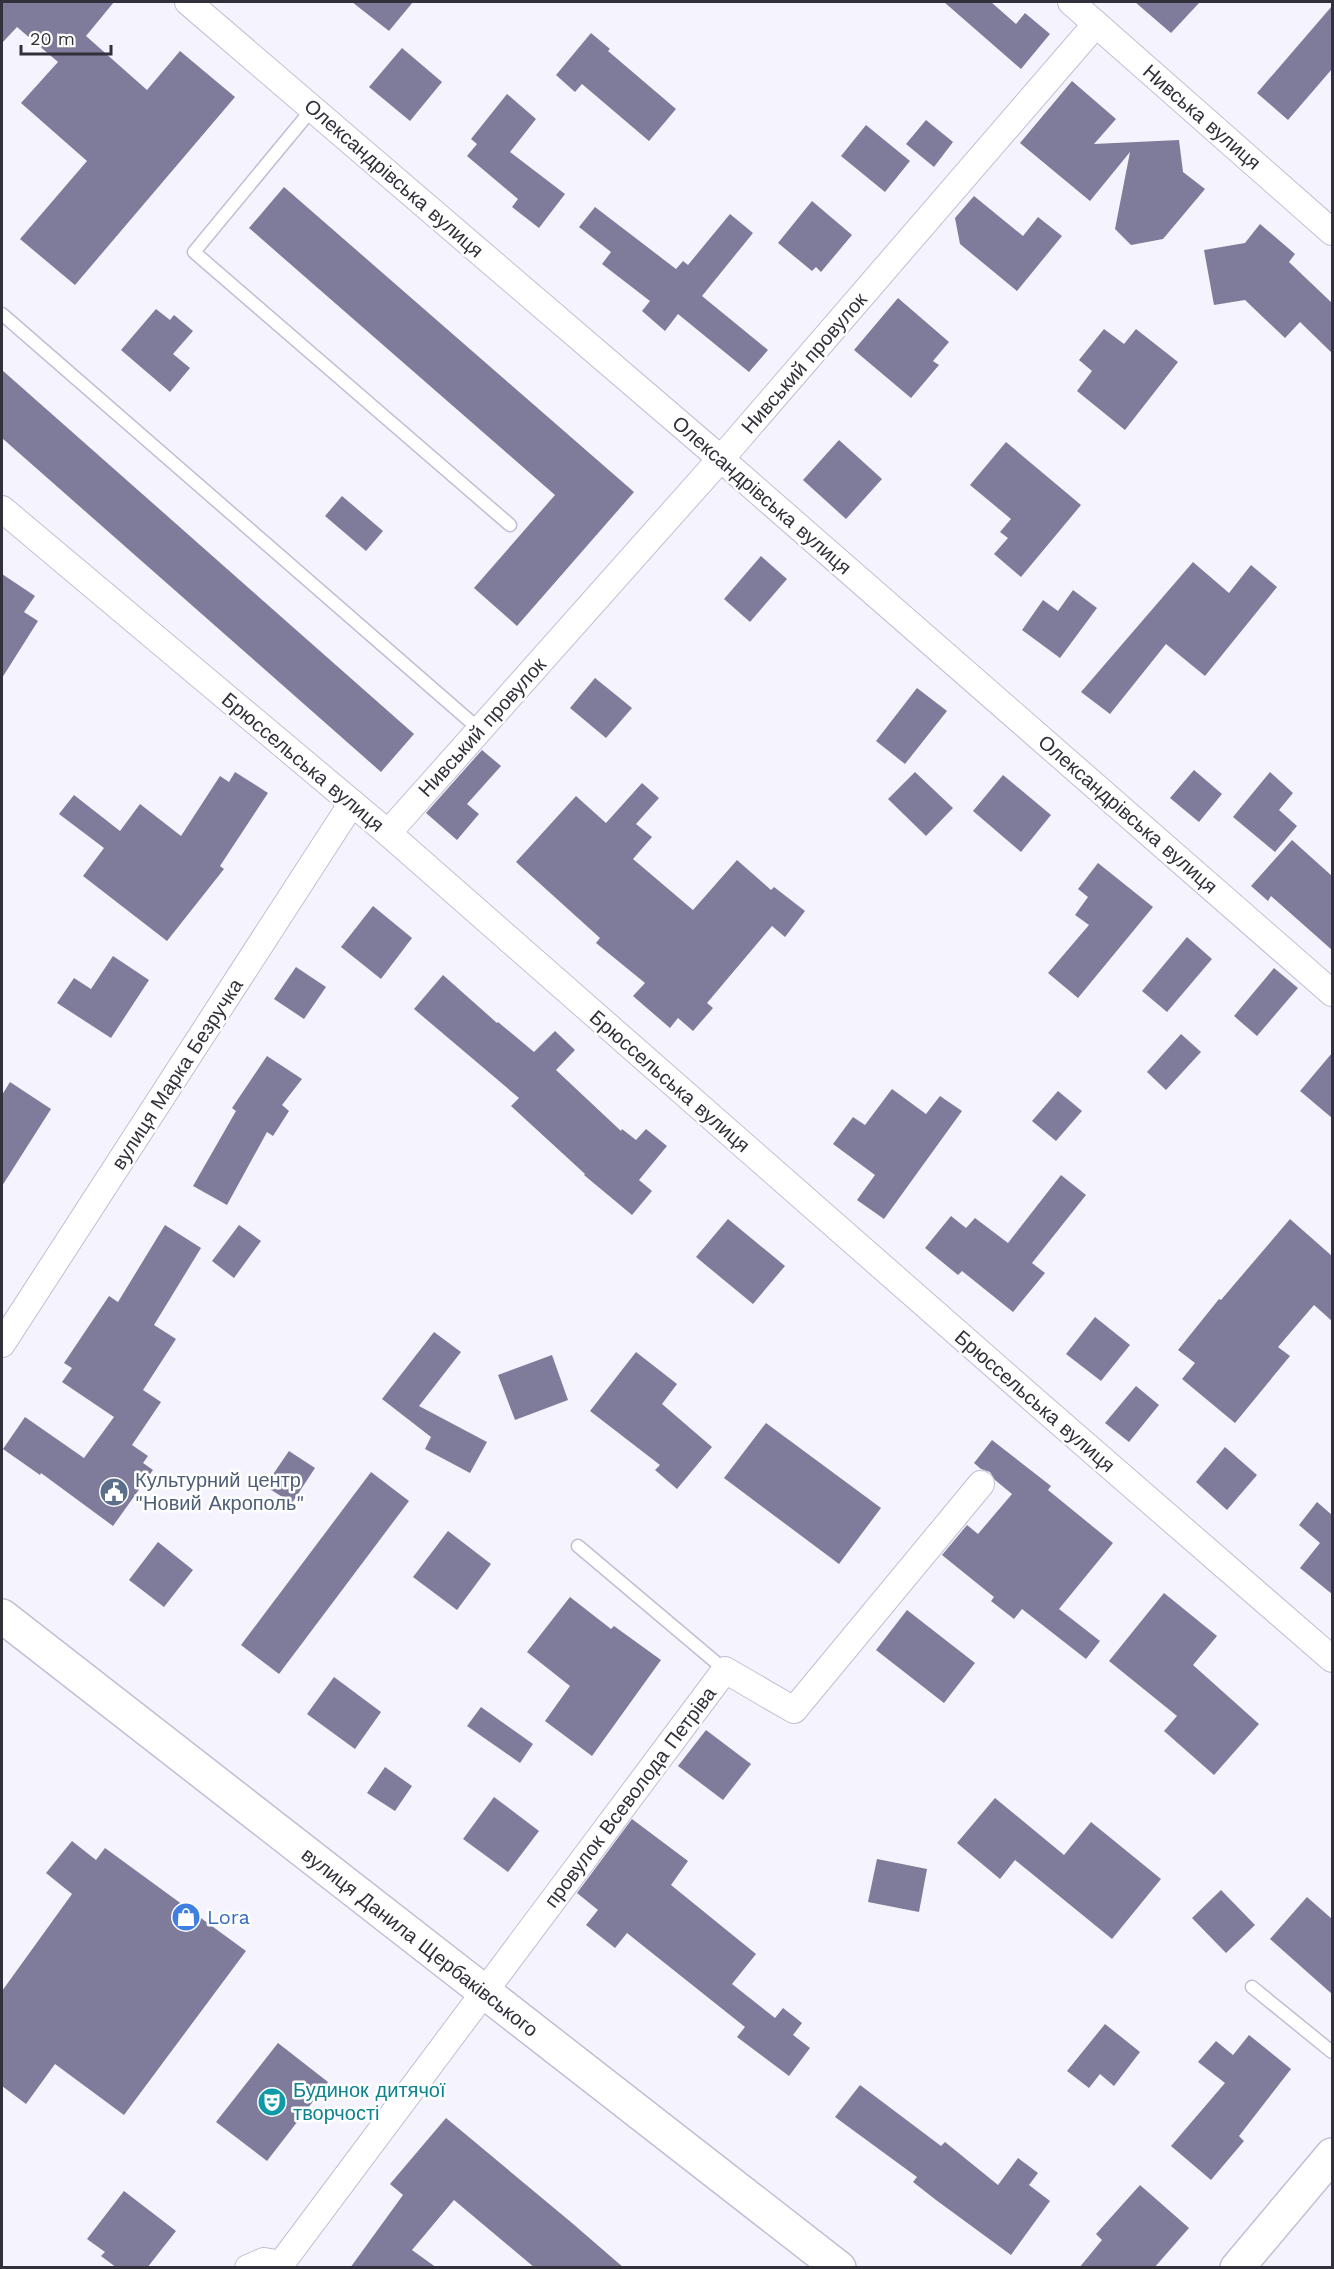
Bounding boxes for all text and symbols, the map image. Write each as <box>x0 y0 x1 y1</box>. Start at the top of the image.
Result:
scale bar <box>21 18 111 56</box>
text: 20 m <box>30 28 75 49</box>
street label: Нивська вулиця <box>1138 59 1266 175</box>
street label: Олександрівська вулиця <box>300 94 488 262</box>
street label: Нивський провулок <box>736 287 872 438</box>
street label: Олександрівська вулиця <box>668 411 856 579</box>
street label: Нивський провулок <box>413 652 551 802</box>
street label: Брюссельська вулиця <box>217 687 389 837</box>
street label: Олександрівська вулиця <box>1034 730 1222 898</box>
street label: вулиця Марка Безручка <box>106 973 248 1174</box>
street label: Брюссельська вулиця <box>585 1005 755 1157</box>
street label: Брюссельська вулиця <box>950 1325 1120 1477</box>
place label: Культурний центр "Новий Акрополь" <box>135 1468 304 1515</box>
public building icon: Культурний центр "Новий Акрополь" <box>98 1476 130 1508</box>
street label: провулок Всеволода Петріва <box>539 1681 721 1912</box>
street label: вулиця Данила Щербаківського <box>297 1842 543 2042</box>
shop icon: Lora <box>170 1901 202 1933</box>
place label: Lora <box>207 1905 250 1929</box>
place label: Будинок дитячої творчості <box>293 2078 446 2125</box>
theatre icon: Будинок дитячої творчості <box>256 2086 288 2118</box>

